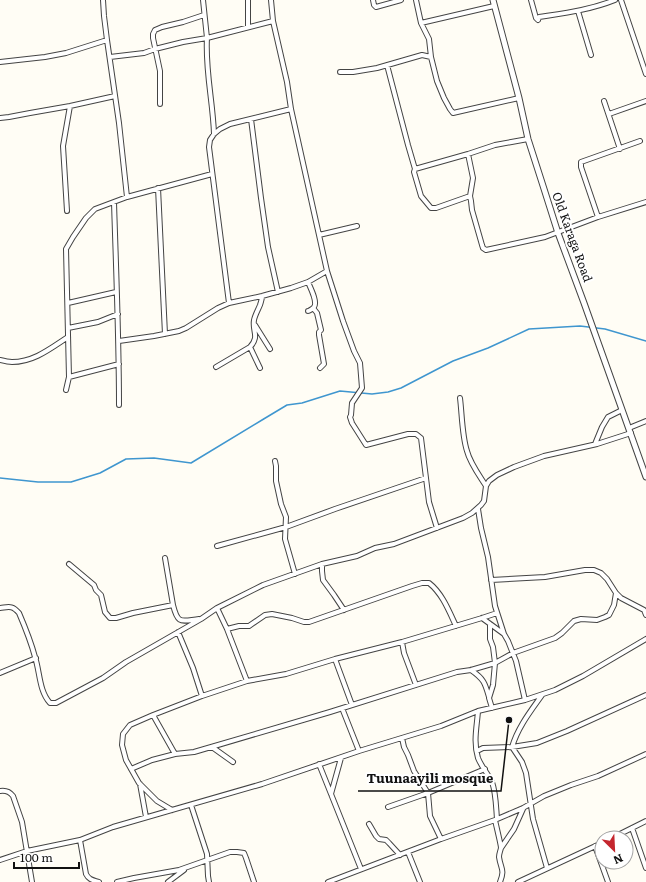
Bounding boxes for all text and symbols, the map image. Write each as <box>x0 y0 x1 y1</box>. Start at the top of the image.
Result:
street label: Old Karaga Road <box>548 189 598 285</box>
callout: Tuunaayili mosque <box>358 766 501 791</box>
text: Tuunaayili mosque <box>367 768 493 787</box>
north arrow <box>594 830 634 870</box>
scale bar <box>14 844 79 870</box>
text: 100 m <box>20 848 53 866</box>
text: N <box>611 851 626 869</box>

